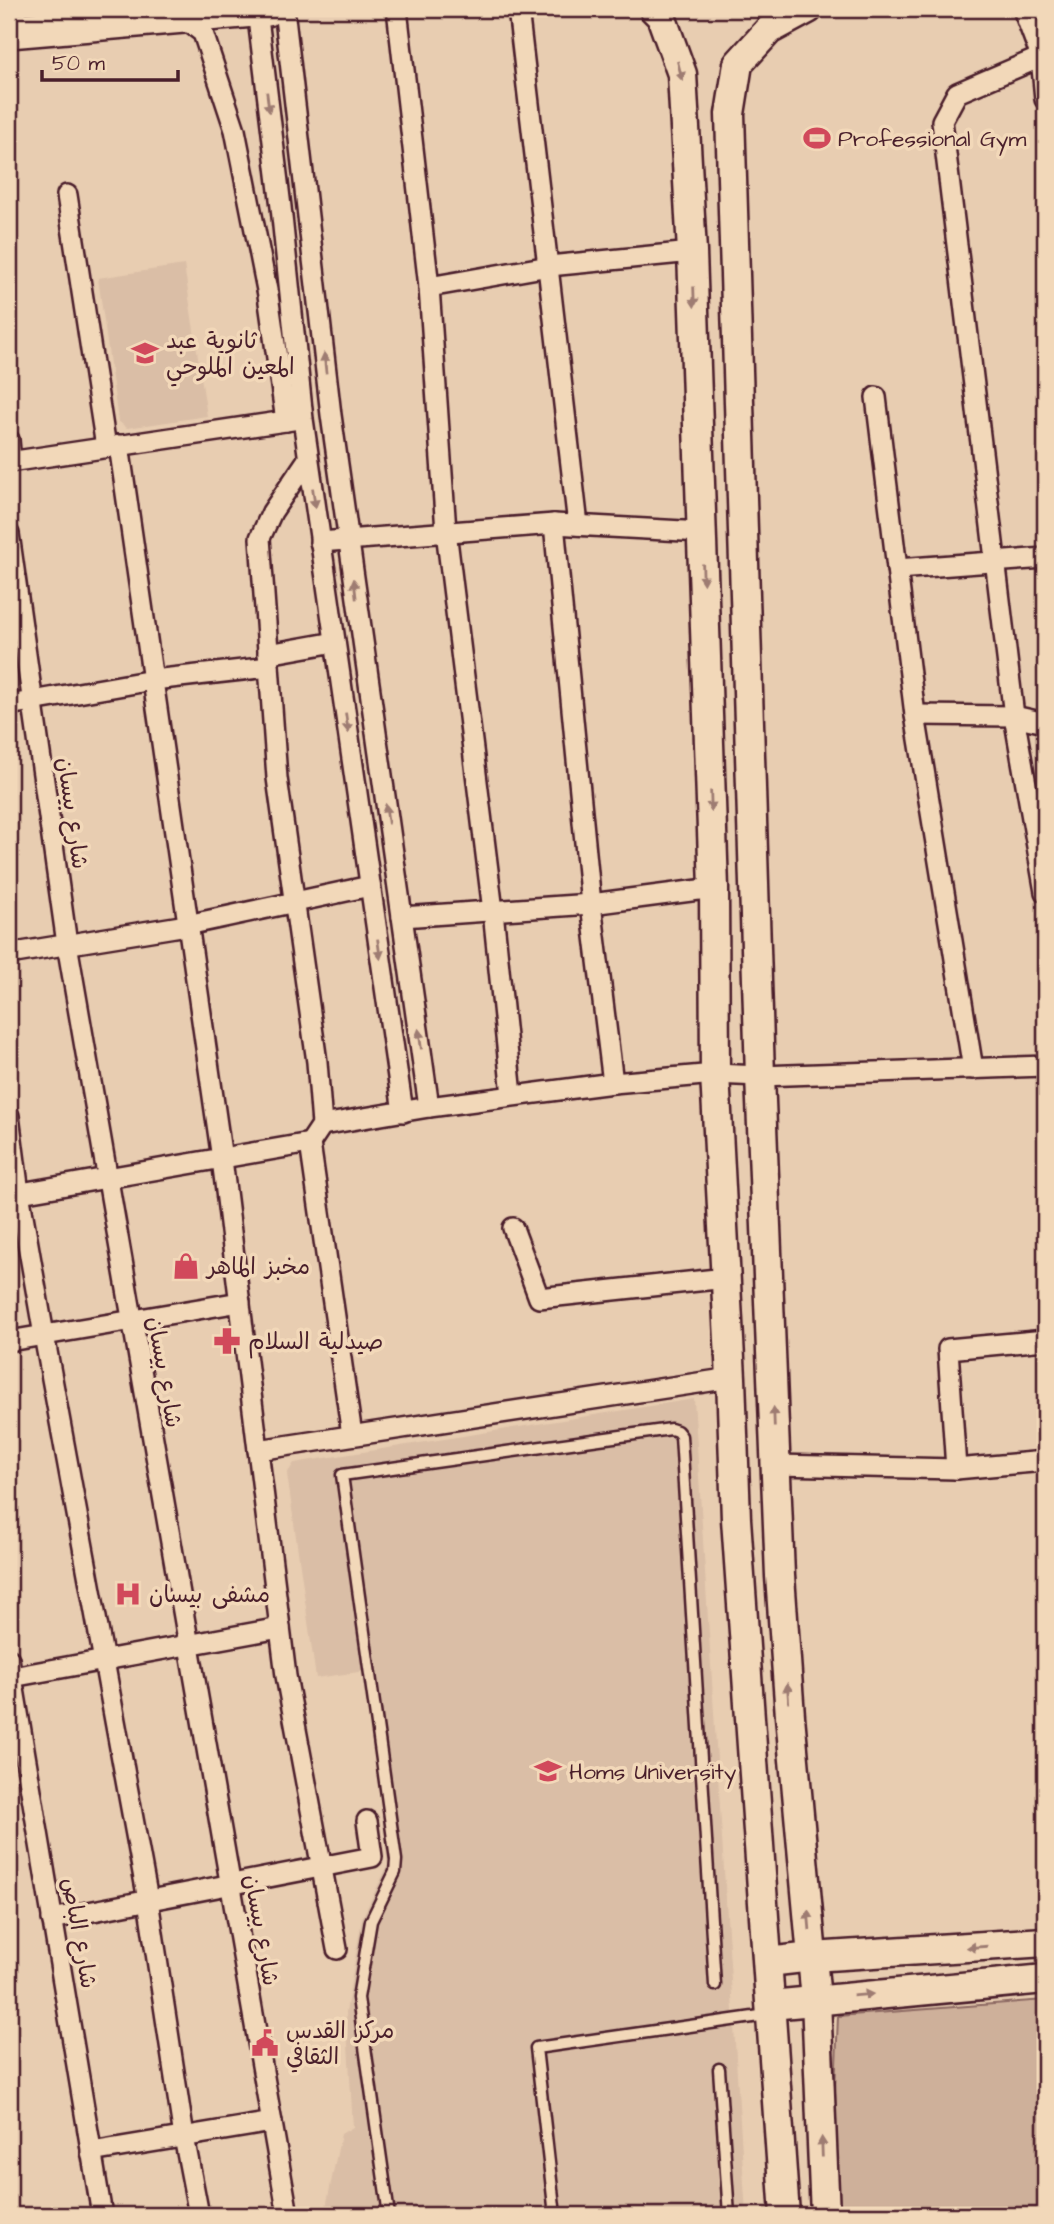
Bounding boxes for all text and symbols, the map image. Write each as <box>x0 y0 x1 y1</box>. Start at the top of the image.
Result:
scale bar <box>42 38 178 82</box>
text: 50 m <box>52 49 106 78</box>
one-way arrow <box>675 60 686 82</box>
one-way arrow <box>263 91 274 113</box>
sports icon: Professional Gym <box>802 123 832 153</box>
place label: Professional Gym <box>838 123 1026 156</box>
one-way arrow <box>688 286 699 308</box>
place label: ثانوية عبد المعين الملوحي <box>166 325 295 387</box>
school or university icon: ثانوية عبد المعين الملوحي <box>130 338 160 368</box>
one-way arrow <box>320 352 331 374</box>
one-way arrow <box>308 487 319 509</box>
one-way arrow <box>697 563 709 585</box>
one-way arrow <box>350 578 361 600</box>
one-way arrow <box>342 712 353 734</box>
street label: شارع بيسان <box>48 755 96 871</box>
one-way arrow <box>705 790 717 812</box>
one-way arrow <box>381 803 392 825</box>
one-way arrow <box>374 938 385 960</box>
one-way arrow <box>414 1028 425 1050</box>
shop icon: مخبز الماهر <box>171 1251 201 1281</box>
place label: مخبز الماهر <box>205 1251 310 1283</box>
street label: شارع بيسان <box>138 1314 190 1430</box>
pharmacy icon: صيدلية السلام <box>212 1326 242 1356</box>
place label: صيدلية السلام <box>248 1326 383 1359</box>
one-way arrow <box>768 1406 779 1428</box>
hospital icon: مشفى بيسان <box>113 1579 143 1609</box>
place label: مشفى بيسان <box>149 1579 270 1611</box>
one-way arrow <box>782 1682 793 1704</box>
school or university icon: Homs University <box>533 1756 563 1786</box>
place label: Homs University <box>569 1756 737 1789</box>
street label: شارع بيسان <box>235 1872 287 1988</box>
street label: شارع الباص <box>54 1875 104 1991</box>
one-way arrow <box>803 1909 814 1931</box>
one-way arrow <box>966 1942 988 1953</box>
one-way arrow <box>852 1989 874 2000</box>
place label: مركز القدس الثقافي <box>286 2015 394 2073</box>
public building icon: مركز القدس الثقافي <box>250 2028 280 2058</box>
one-way arrow <box>817 2136 828 2158</box>

